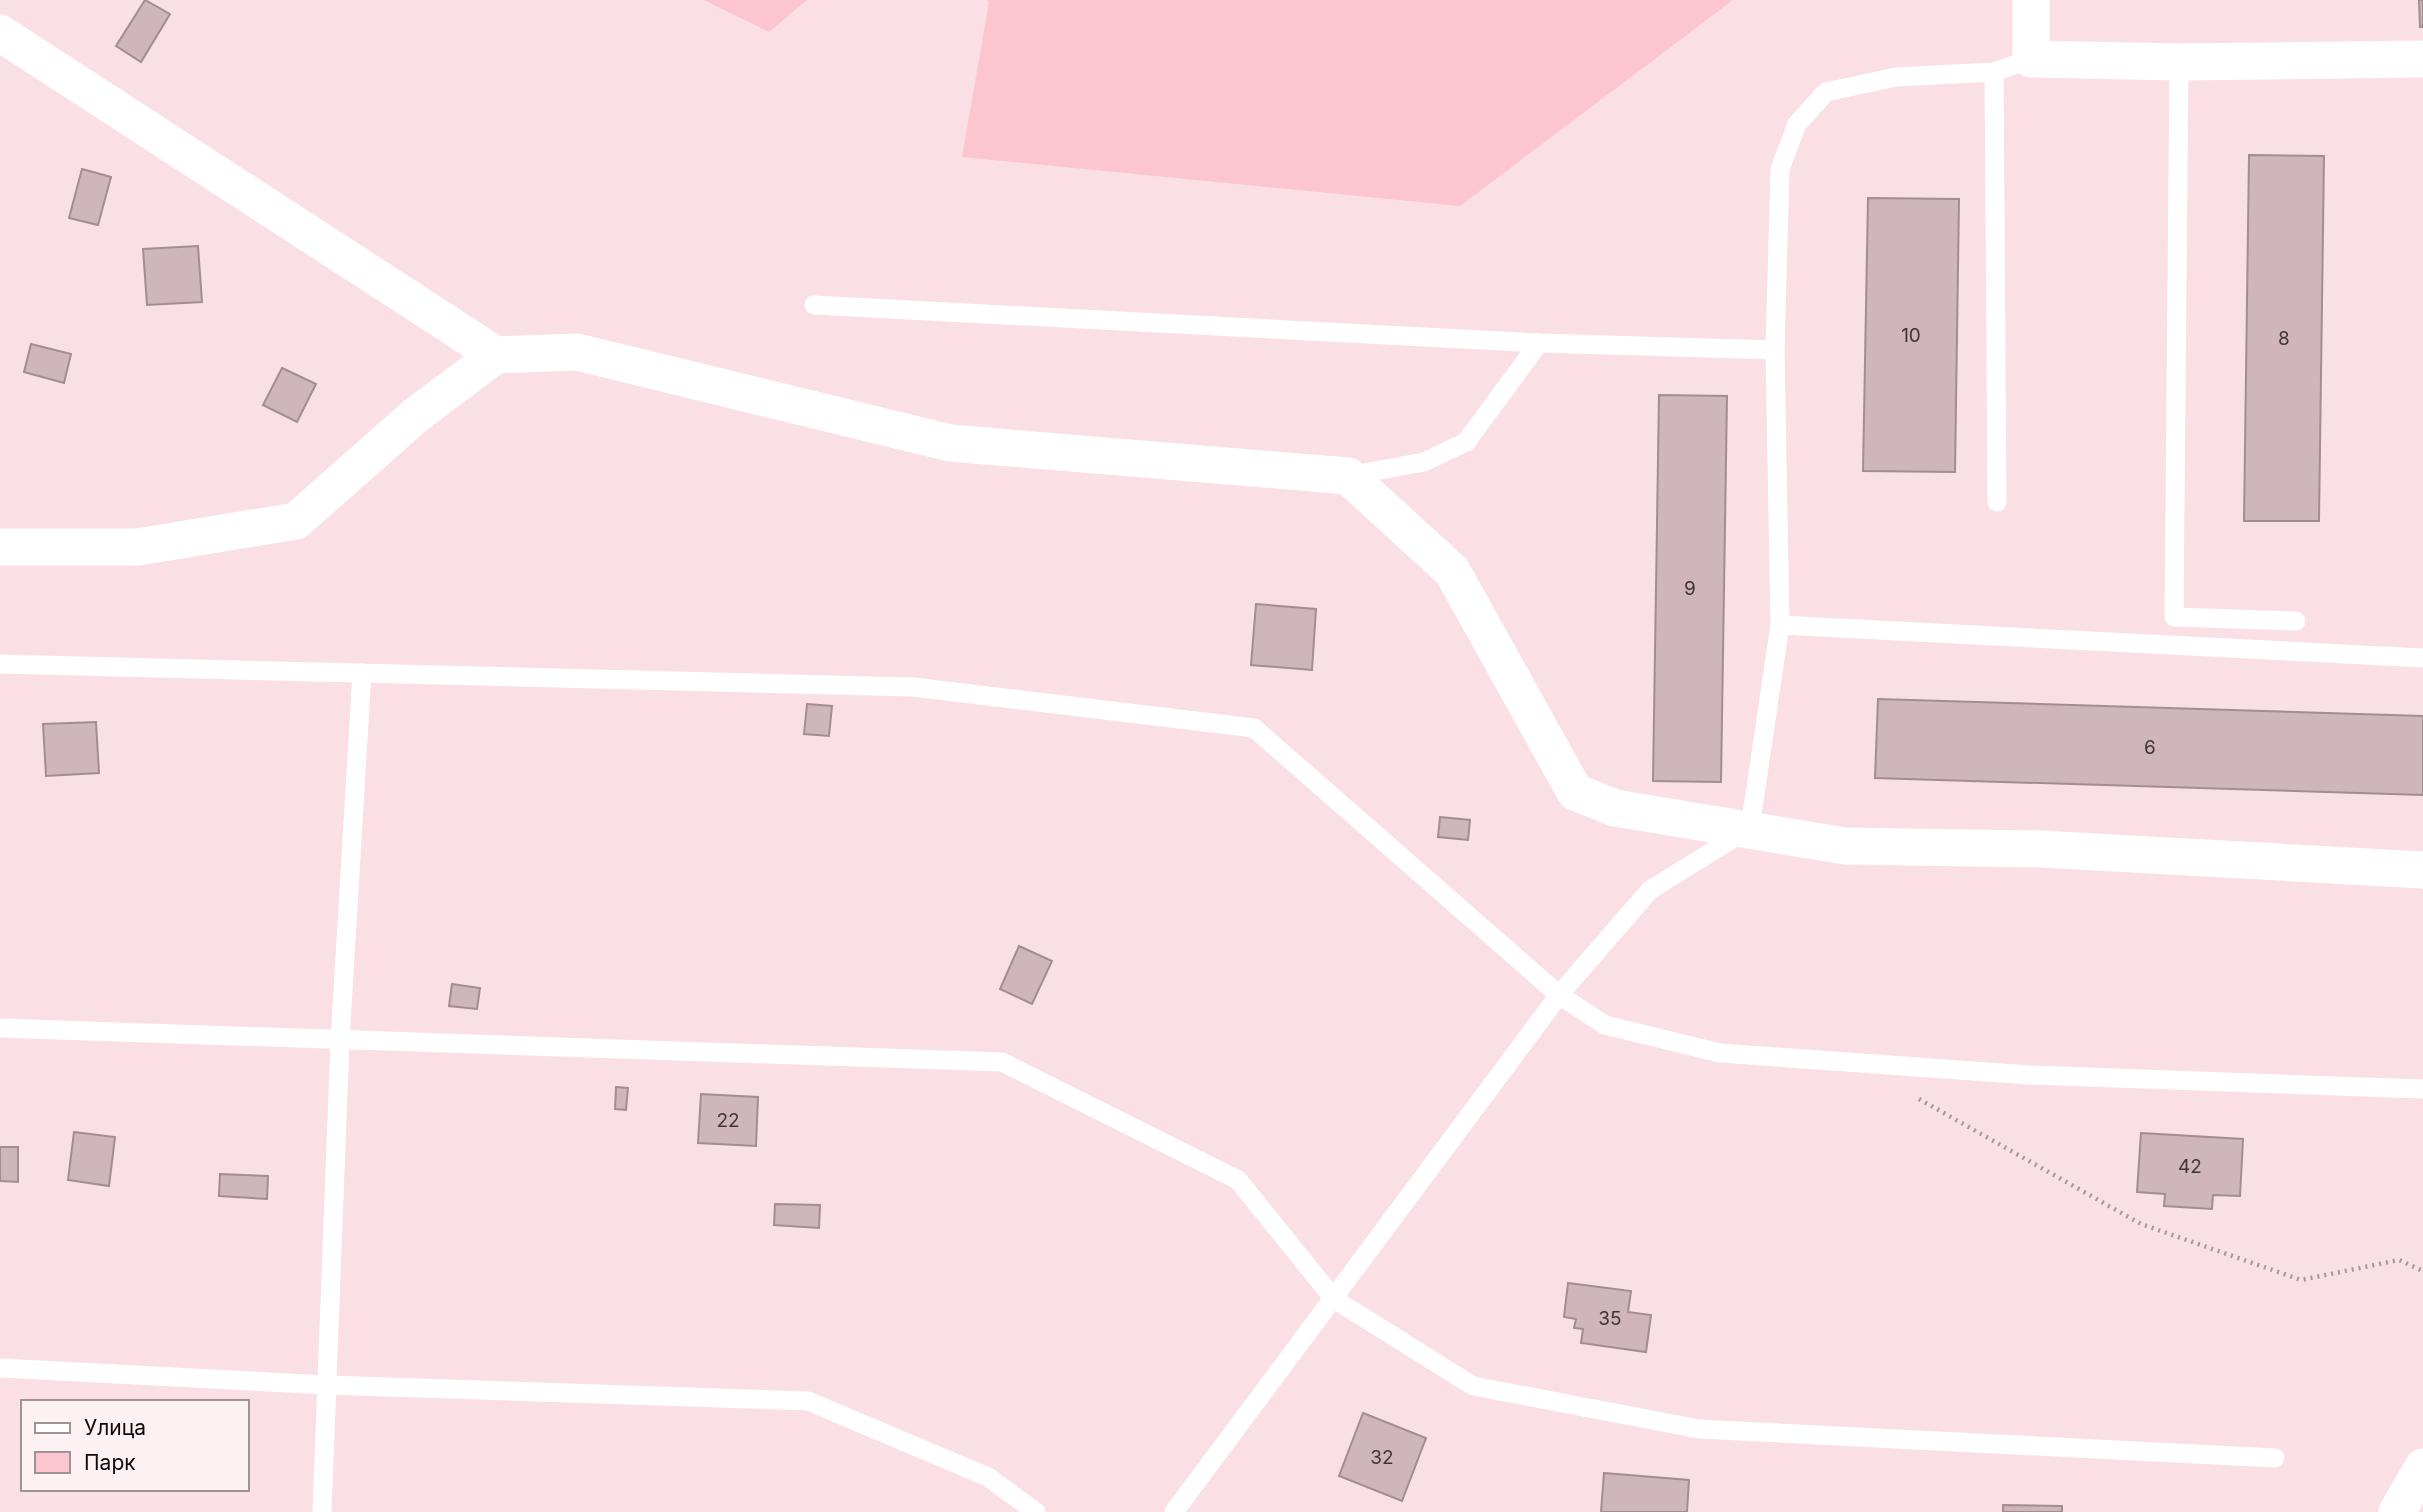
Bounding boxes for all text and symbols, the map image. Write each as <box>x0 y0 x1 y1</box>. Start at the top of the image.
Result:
house number: 10 <box>1901 324 1921 347</box>
house number: 8 <box>2278 327 2290 350</box>
house number: 9 <box>1684 577 1696 600</box>
house number: 6 <box>2144 736 2156 759</box>
house number: 22 <box>716 1109 740 1132</box>
house number: 42 <box>2178 1155 2202 1178</box>
house number: 35 <box>1598 1307 1622 1330</box>
legend <box>21 1400 248 1491</box>
text: Улица <box>84 1415 146 1440</box>
house number: 32 <box>1370 1446 1394 1469</box>
text: Парк <box>84 1450 136 1475</box>

